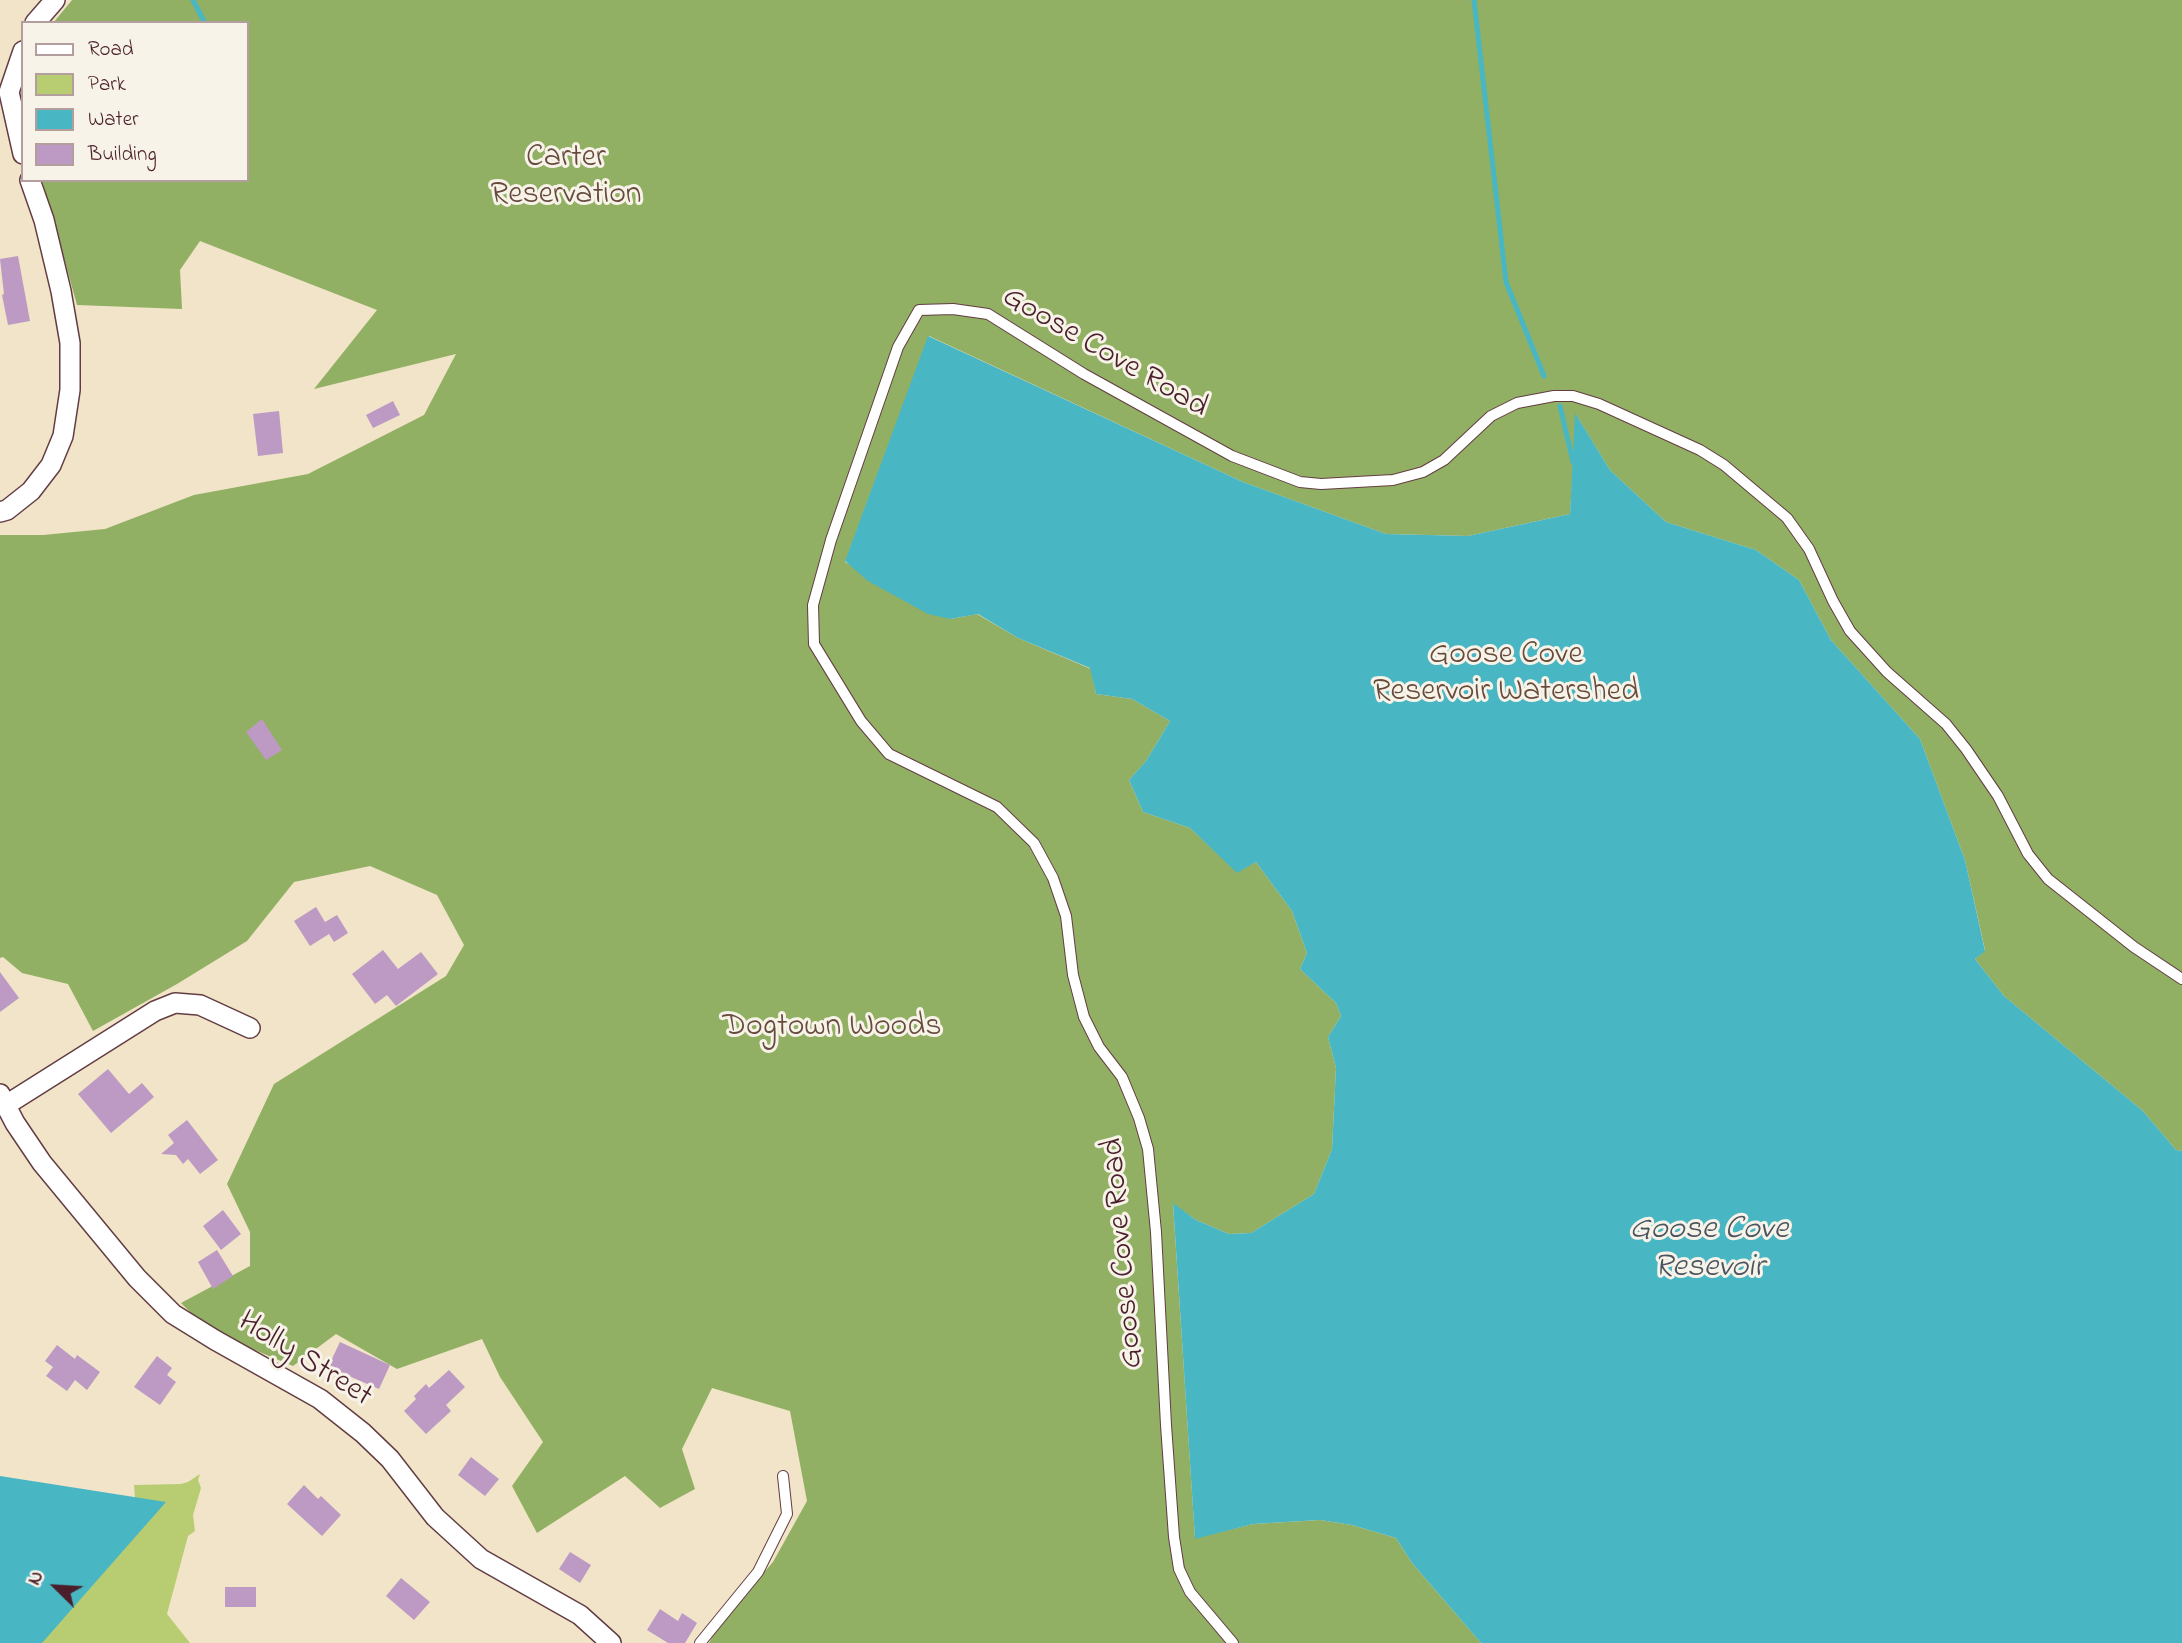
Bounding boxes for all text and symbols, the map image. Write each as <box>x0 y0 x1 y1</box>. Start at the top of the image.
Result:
legend <box>21 21 248 182</box>
text: Road <box>88 35 134 65</box>
text: Park <box>88 70 126 100</box>
text: Water <box>88 105 139 135</box>
text: Building <box>88 140 157 170</box>
park label: Carter Reservation <box>490 141 642 216</box>
street label: Goose Cove Road <box>994 280 1214 428</box>
park label: Goose Cove Reservoir Watershed <box>1373 638 1639 713</box>
park label: Dogtown Woods <box>722 1010 942 1048</box>
street label: Goose Cove Road <box>1096 1136 1154 1370</box>
water label: Goose Cove Resevoir <box>1630 1212 1788 1290</box>
street label: Holly Street <box>230 1305 378 1417</box>
north arrow <box>21 1552 91 1622</box>
text: N <box>21 1567 51 1590</box>

